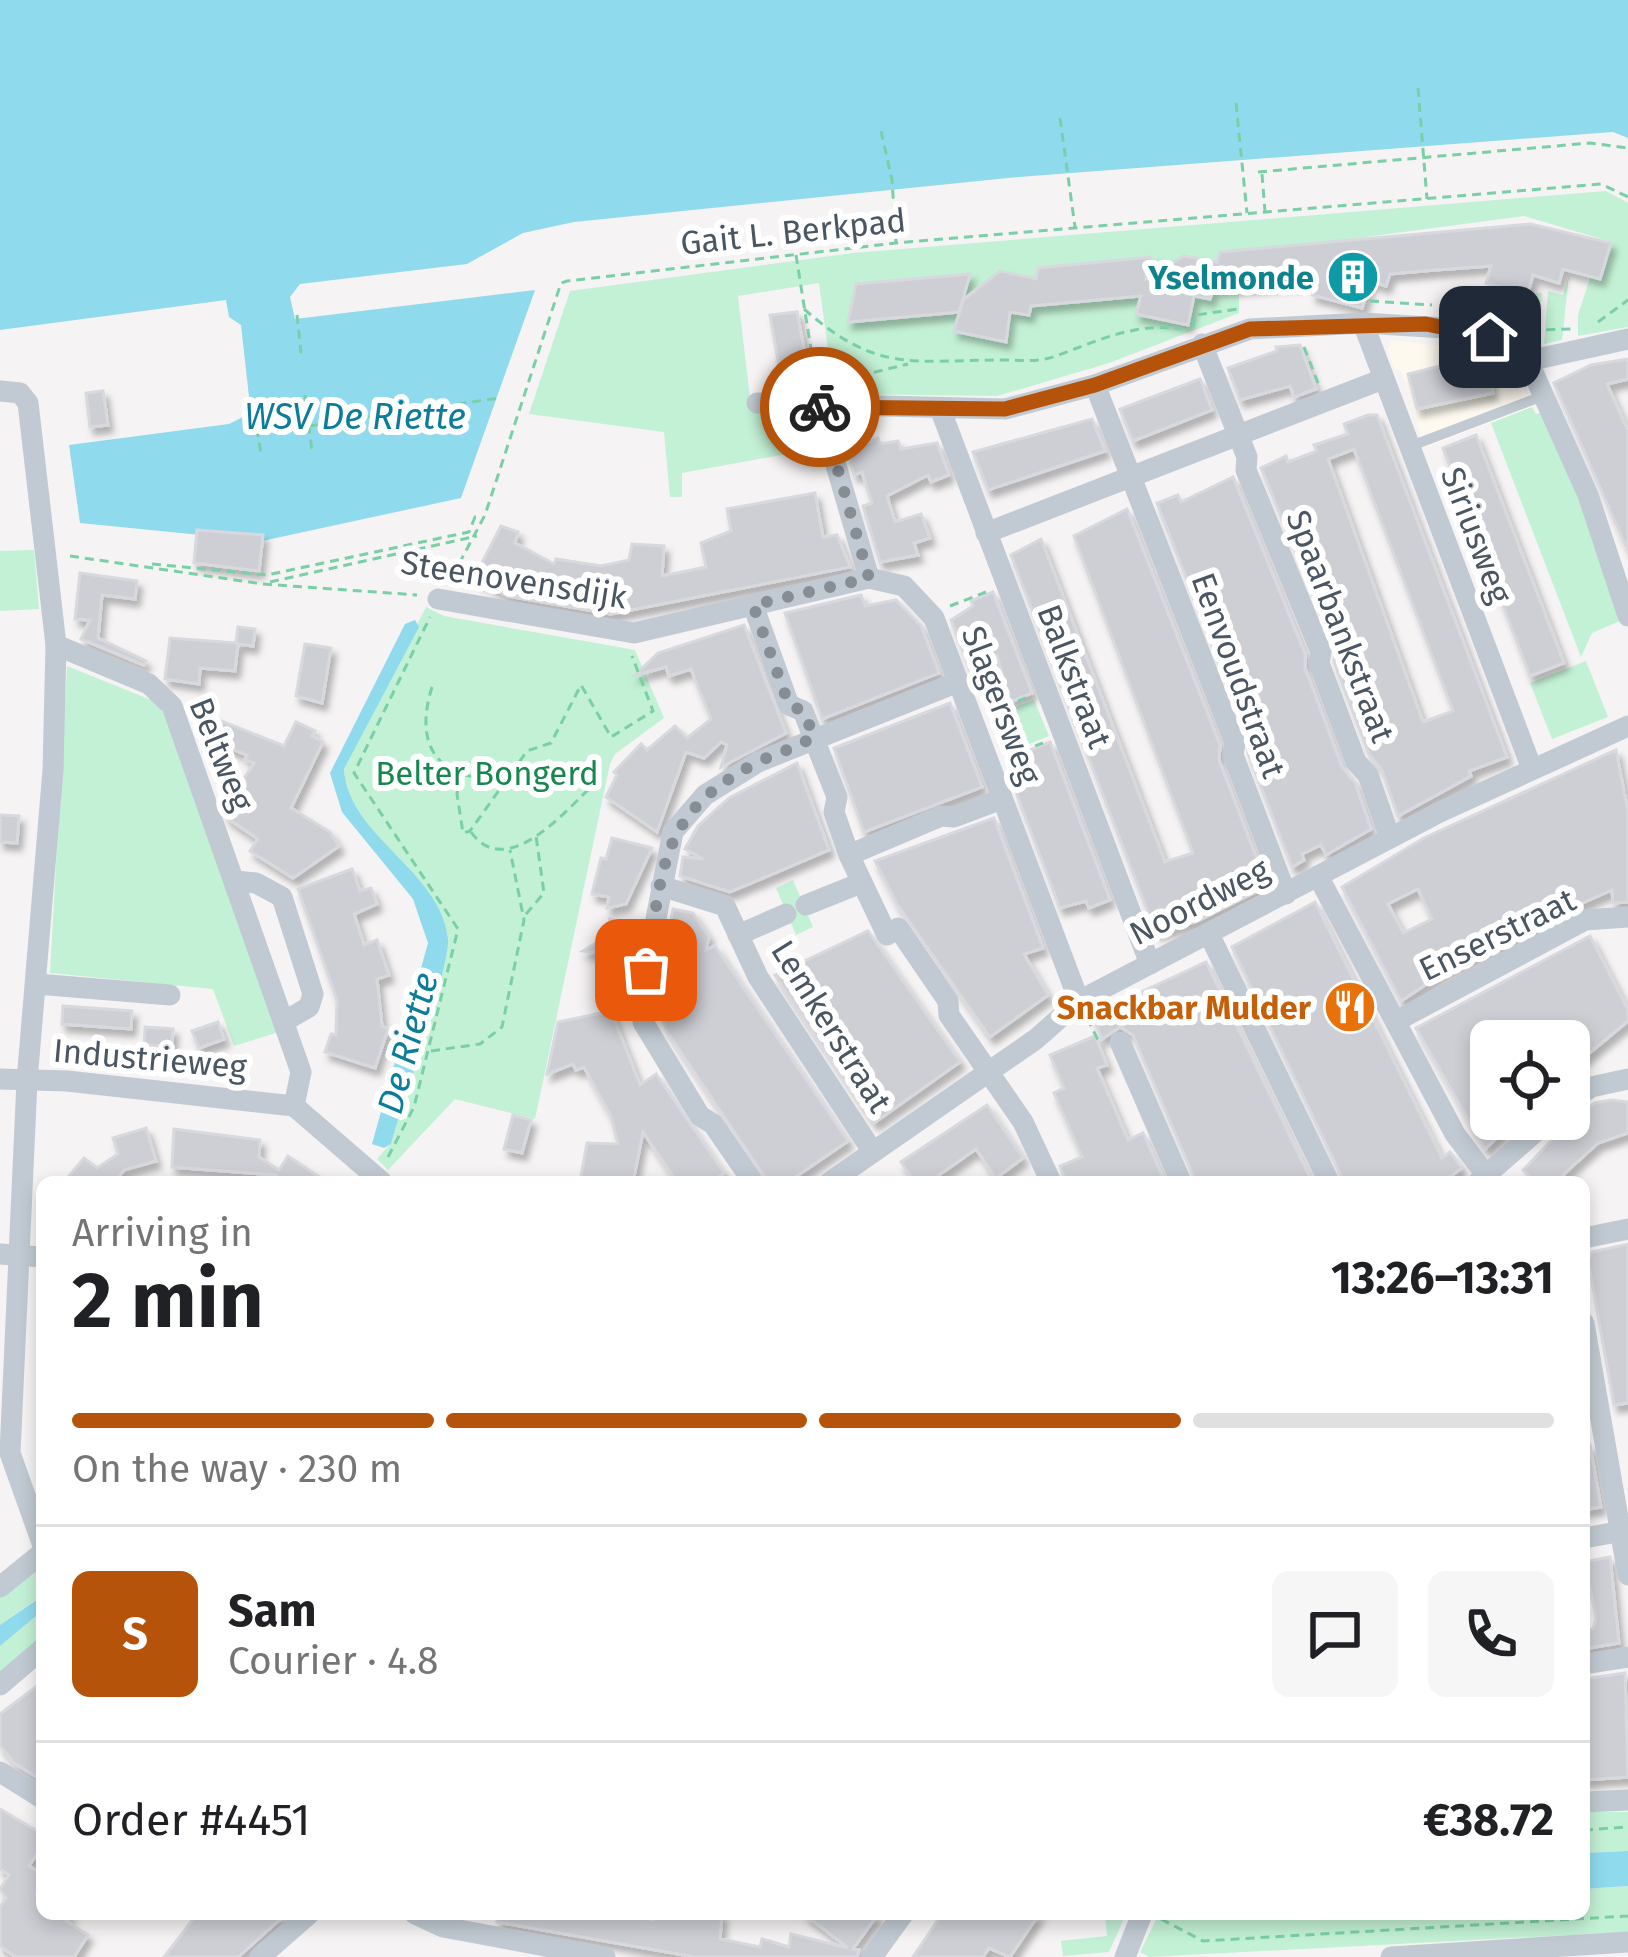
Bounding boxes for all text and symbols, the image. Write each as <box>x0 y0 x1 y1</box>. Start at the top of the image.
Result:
street label: Gait L. Berkpad <box>678 200 908 264</box>
building icon: Yselmonde <box>1325 249 1381 305</box>
place label: Yselmonde <box>1147 258 1314 298</box>
pin <box>1439 286 1541 388</box>
icon: home <box>1457 304 1523 370</box>
courier <box>760 347 880 467</box>
icon: bike <box>787 374 853 440</box>
water label: WSV De Riette <box>244 395 466 439</box>
street label: Siriusweg <box>1432 462 1521 610</box>
street label: Spaarbankstraat <box>1277 505 1403 748</box>
street label: Steenovensdijk <box>398 542 630 618</box>
street label: Eenvoudstraat <box>1183 567 1294 783</box>
street label: Balkstraat <box>1028 599 1120 754</box>
street label: Slagersweg <box>953 621 1050 791</box>
street label: Beltweg <box>180 692 262 818</box>
park label: Belter Bongerd <box>375 754 599 794</box>
street label: Noordweg <box>1123 849 1277 954</box>
street label: Enserstraat <box>1413 880 1582 990</box>
pin <box>595 919 697 1021</box>
street label: Lemkerstraat <box>762 933 900 1120</box>
icon: bag <box>613 937 679 1003</box>
water label: De Riette <box>368 968 448 1119</box>
restaurant icon: Snackbar Mulder <box>1322 979 1378 1035</box>
place label: Snackbar Mulder <box>1057 988 1312 1028</box>
map controls <box>1470 1020 1590 1140</box>
button: locate <box>1470 1020 1590 1140</box>
street label: Industrieweg <box>51 1031 249 1087</box>
text: Arriving in <box>72 1210 253 1256</box>
text: 13:26–13:31 <box>1331 1251 1554 1305</box>
text: 2 min <box>72 1254 264 1348</box>
text: On the way · 230 m <box>72 1446 402 1492</box>
button: chat <box>1272 1571 1398 1697</box>
button: phone <box>1428 1571 1554 1697</box>
text: Sam <box>228 1584 316 1638</box>
text: S <box>122 1607 148 1661</box>
text: Courier · 4.8 <box>228 1638 439 1684</box>
text: Order #4451 <box>72 1793 310 1847</box>
text: €38.72 <box>1423 1793 1554 1847</box>

